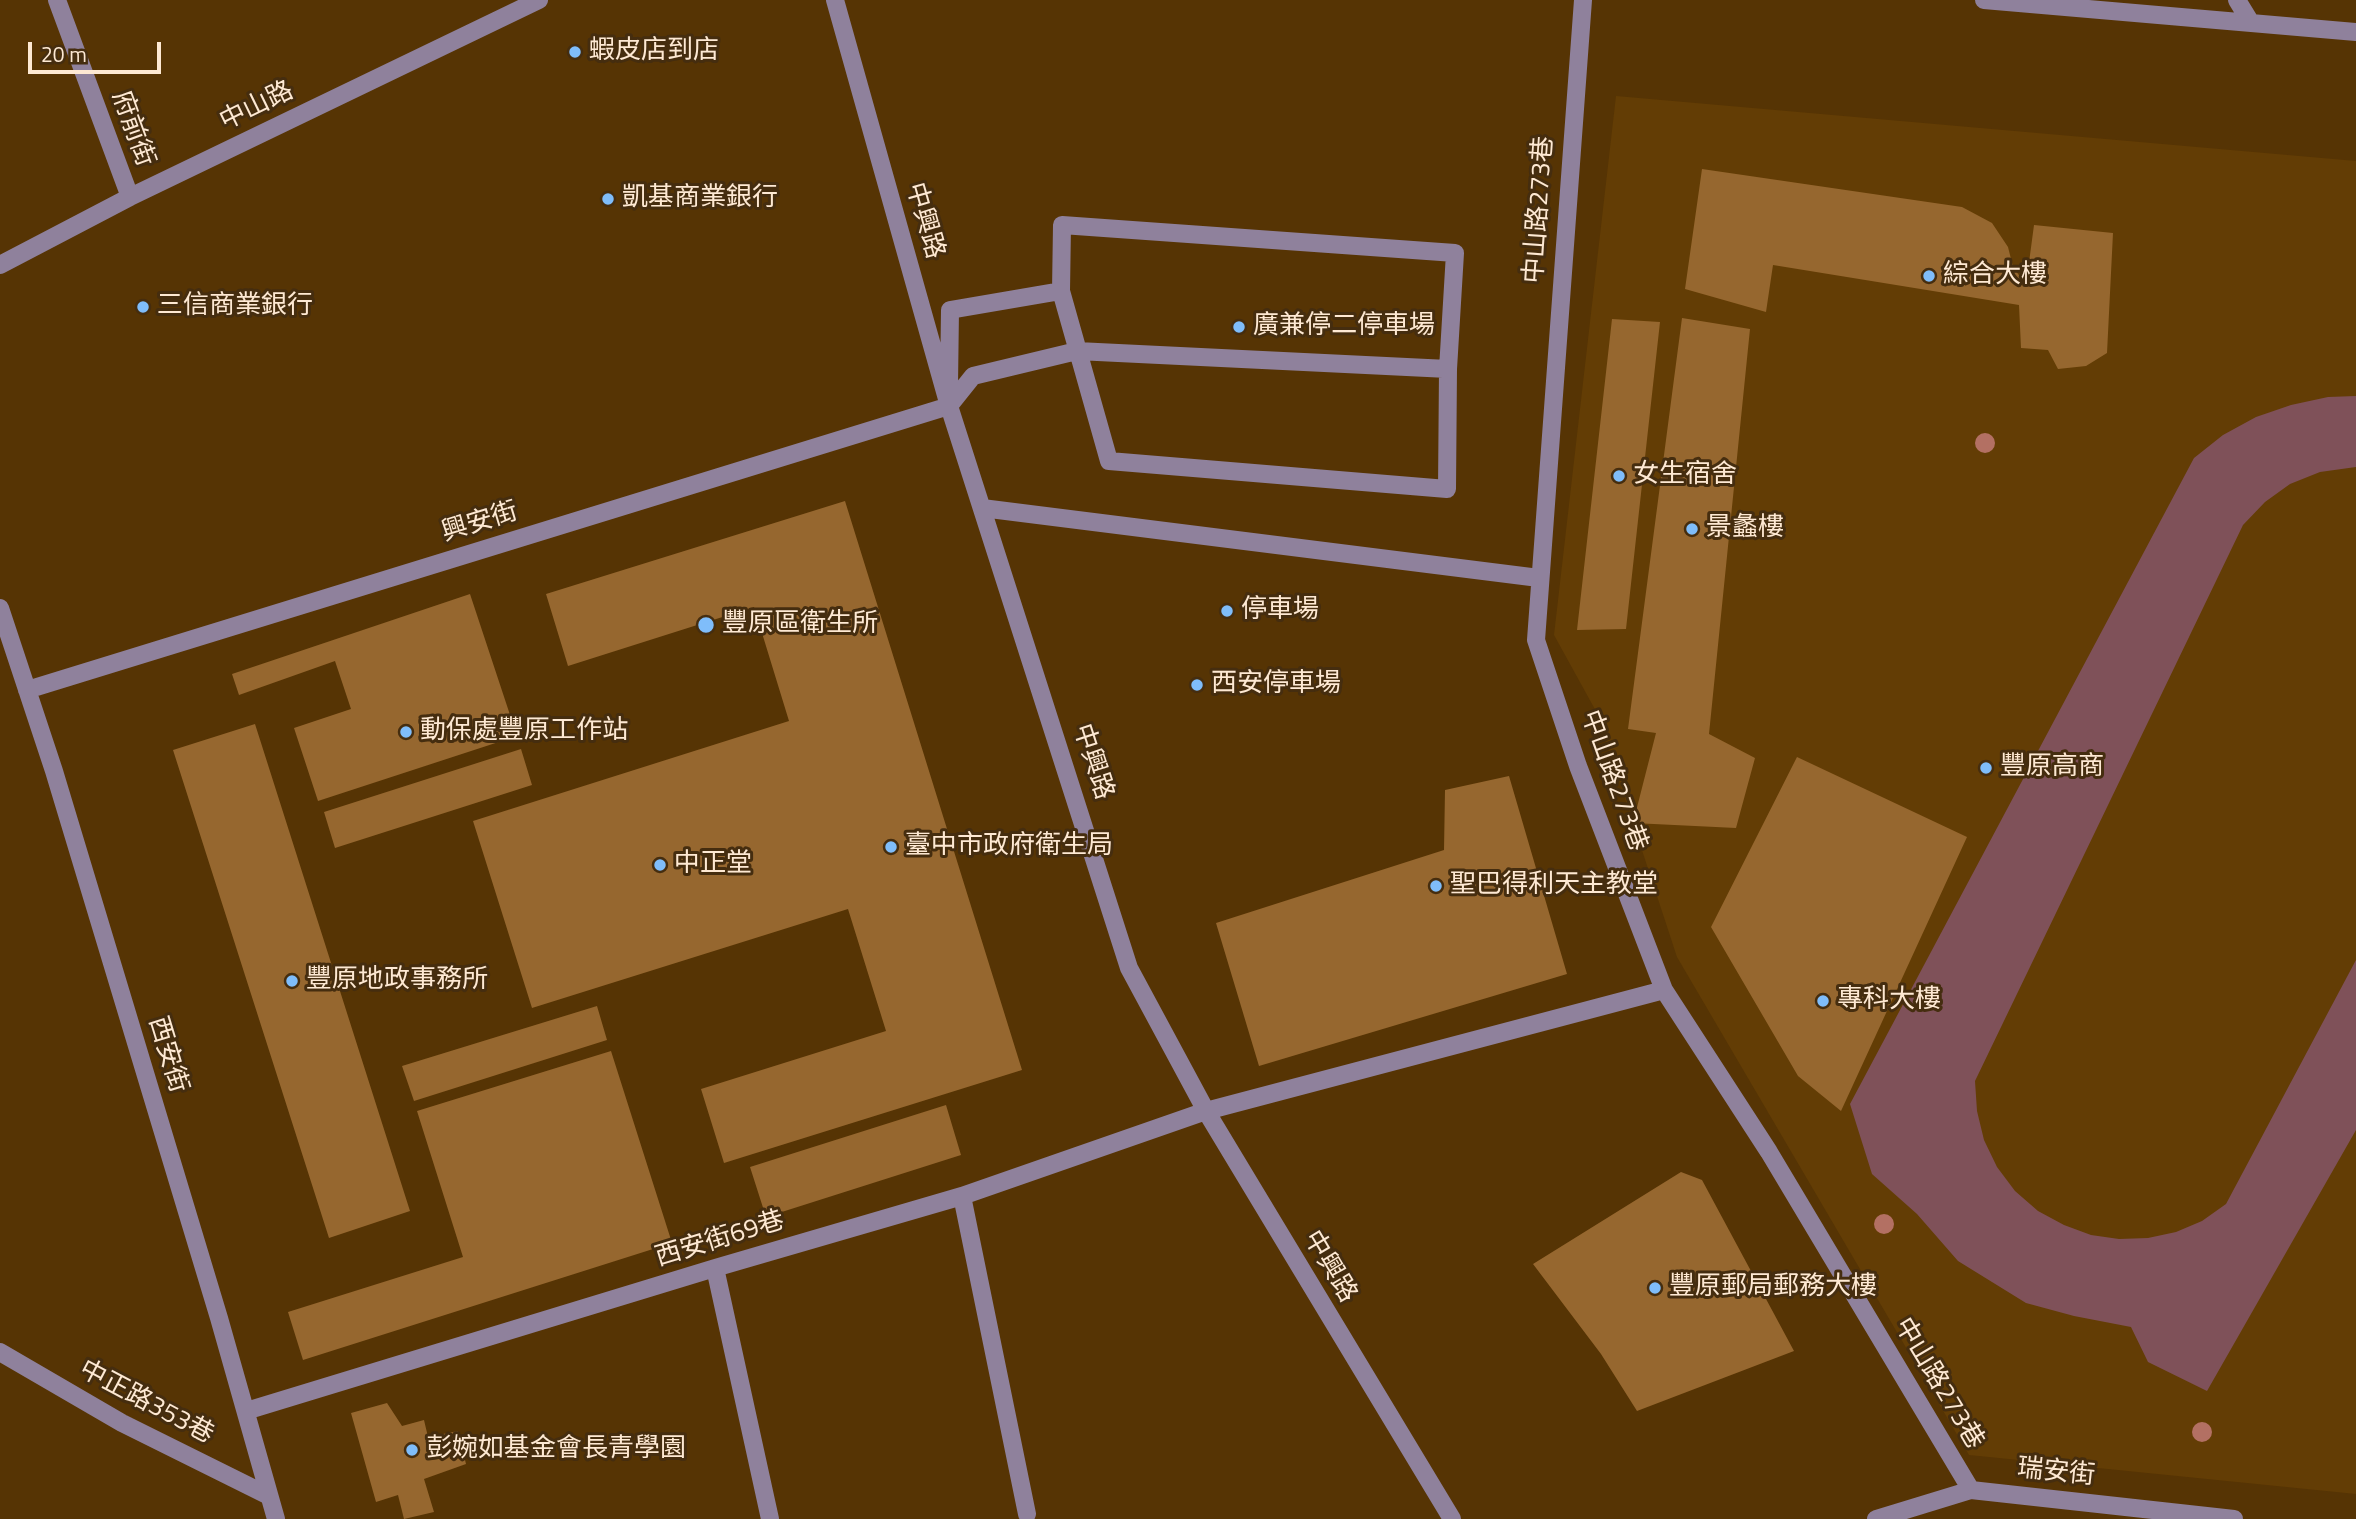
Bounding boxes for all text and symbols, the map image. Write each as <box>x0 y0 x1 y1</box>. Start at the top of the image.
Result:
scale bar <box>32 28 164 72</box>
place label: 蝦皮店到店 <box>589 36 719 68</box>
text: 20 m <box>41 38 87 70</box>
marker: 蝦皮店到店 <box>567 44 583 60</box>
street label: 中山路 <box>215 76 299 138</box>
street label: 府前街 <box>104 87 160 171</box>
street label: 中山路273巷 <box>1519 135 1561 285</box>
street label: 中興路 <box>898 179 950 263</box>
place label: 凱基商業銀行 <box>622 183 778 215</box>
marker: 凱基商業銀行 <box>600 191 616 207</box>
place label: 綜合大樓 <box>1943 260 2047 292</box>
marker: 綜合大樓 <box>1921 268 1937 284</box>
place label: 三信商業銀行 <box>157 291 313 323</box>
marker: 三信商業銀行 <box>135 299 151 315</box>
place label: 廣兼停二停車場 <box>1253 311 1435 343</box>
marker: 廣兼停二停車場 <box>1231 319 1247 335</box>
place label: 女生宿舍 <box>1633 460 1737 492</box>
marker: 女生宿舍 <box>1611 468 1627 484</box>
street label: 興安街 <box>438 497 522 549</box>
place label: 景蠡樓 <box>1706 513 1784 545</box>
marker: 景蠡樓 <box>1684 521 1700 537</box>
place label: 停車場 <box>1241 595 1319 627</box>
marker: 停車場 <box>1219 603 1235 619</box>
place label: 豐原區衛生所 <box>722 609 878 641</box>
marker: 豐原區衛生所 <box>696 615 716 635</box>
place label: 西安停車場 <box>1211 669 1341 701</box>
marker: 西安停車場 <box>1189 677 1205 693</box>
street label: 中山路273巷 <box>1573 706 1653 856</box>
place label: 動保處豐原工作站 <box>420 716 628 748</box>
street label: 中興路 <box>1065 720 1119 804</box>
marker: 動保處豐原工作站 <box>398 724 414 740</box>
place label: 豐原高商 <box>2000 752 2104 784</box>
marker: 豐原高商 <box>1978 760 1994 776</box>
place label: 臺中市政府衛生局 <box>905 831 1113 863</box>
marker: 臺中市政府衛生局 <box>883 839 899 855</box>
place label: 中正堂 <box>674 849 752 881</box>
marker: 中正堂 <box>652 857 668 873</box>
place label: 聖巴得利天主教堂 <box>1450 870 1658 902</box>
marker: 聖巴得利天主教堂 <box>1428 878 1444 894</box>
place label: 豐原地政事務所 <box>306 965 488 997</box>
marker: 豐原地政事務所 <box>284 973 300 989</box>
place label: 專科大樓 <box>1837 985 1941 1017</box>
marker: 專科大樓 <box>1815 993 1831 1009</box>
street label: 西安街 <box>141 1013 193 1097</box>
street label: 西安街69巷 <box>652 1206 788 1274</box>
street label: 中興路 <box>1296 1226 1362 1308</box>
place label: 豐原郵局郵務大樓 <box>1669 1272 1877 1304</box>
marker: 豐原郵局郵務大樓 <box>1647 1280 1663 1296</box>
street label: 中山路273巷 <box>1887 1313 1989 1455</box>
street label: 中正路353巷 <box>73 1355 219 1451</box>
place label: 彭婉如基金會長青學園 <box>426 1434 686 1466</box>
marker: 彭婉如基金會長青學園 <box>404 1442 420 1458</box>
street label: 瑞安街 <box>2016 1453 2096 1493</box>

